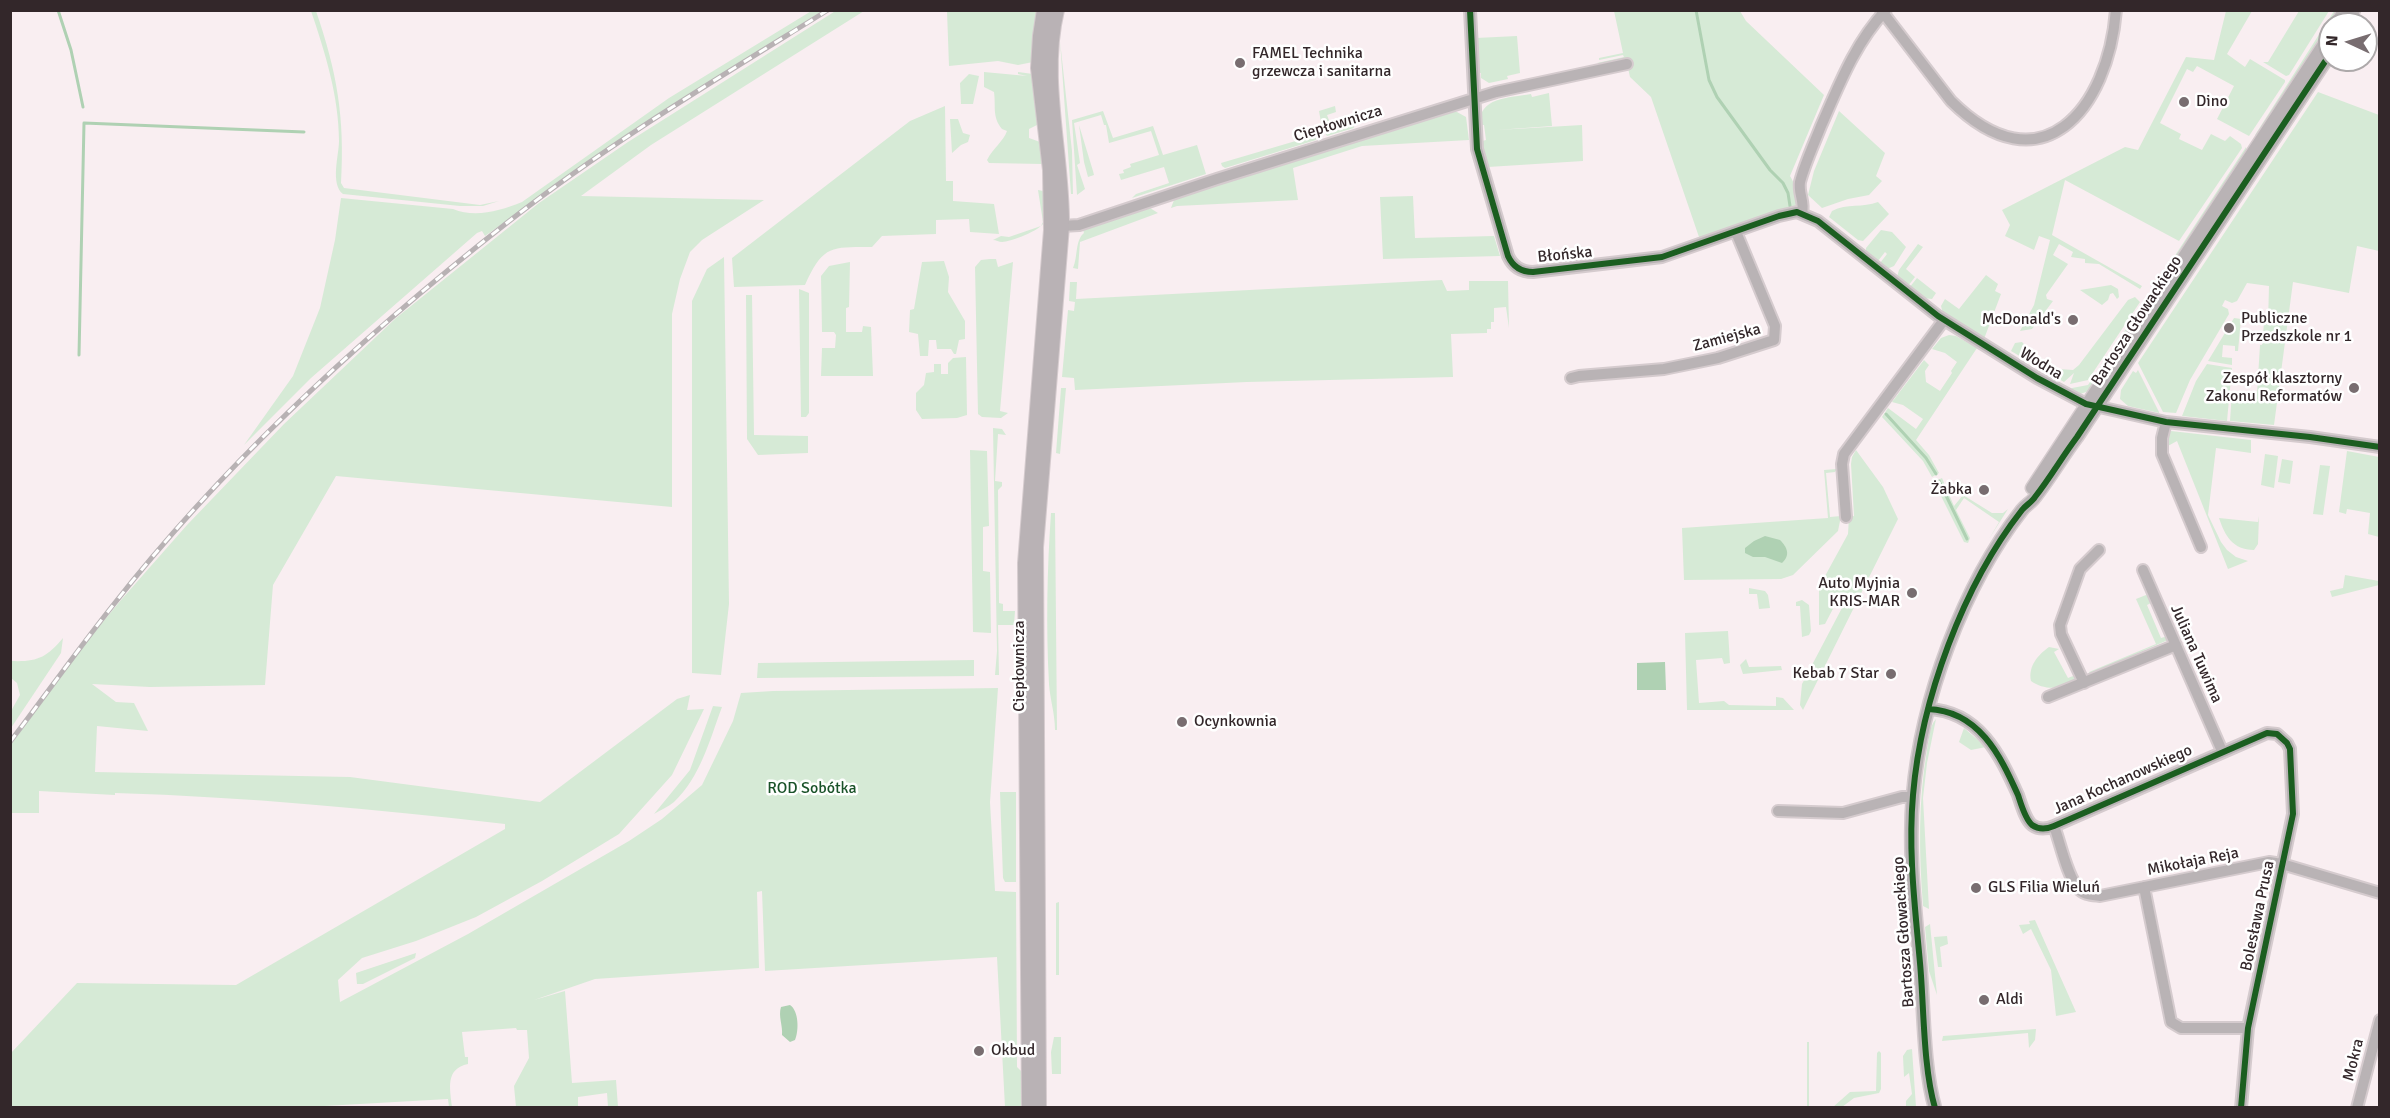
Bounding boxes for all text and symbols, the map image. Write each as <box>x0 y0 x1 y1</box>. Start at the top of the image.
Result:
north arrow <box>2318 12 2378 72</box>
text: N <box>2322 35 2342 47</box>
place label: FAMEL Technika grzewcza i sanitarna <box>1252 44 1391 82</box>
marker: FAMEL Technika grzewcza i sanitarna <box>1233 56 1247 70</box>
place label: Dino <box>2196 92 2228 112</box>
marker: Dino <box>2177 95 2191 109</box>
street label: Ciepłownicza <box>1291 101 1385 147</box>
street label: Błońska <box>1537 243 1593 267</box>
street label: Bartosza Głowackiego <box>2088 252 2186 390</box>
place label: Publiczne Przedszkole nr 1 <box>2241 309 2352 347</box>
place label: McDonald's <box>1982 310 2061 330</box>
marker: McDonald's <box>2066 313 2080 327</box>
street label: Zamiejska <box>1691 320 1763 356</box>
marker: Publiczne Przedszkole nr 1 <box>2222 321 2236 335</box>
street label: Wodna <box>2016 344 2066 384</box>
place label: Zespół klasztorny Zakonu Reformatów <box>2205 369 2342 407</box>
marker: Zespół klasztorny Zakonu Reformatów <box>2347 381 2361 395</box>
place label: Żabka <box>1931 480 1972 500</box>
marker: Żabka <box>1977 483 1991 497</box>
place label: Auto Myjnia KRIS-MAR <box>1818 574 1900 612</box>
marker: Auto Myjnia KRIS-MAR <box>1905 586 1919 600</box>
street label: Juliana Tuwima <box>2166 602 2226 706</box>
street label: Ciepłownicza <box>1010 620 1030 712</box>
place label: Kebab 7 Star <box>1793 664 1879 684</box>
marker: Kebab 7 Star <box>1884 667 1898 681</box>
place label: Ocynkownia <box>1194 712 1277 732</box>
marker: Ocynkownia <box>1175 715 1189 729</box>
street label: Jana Kochanowskiego <box>2051 741 2195 819</box>
park label: ROD Sobótka <box>767 779 857 799</box>
street label: Mikołaja Reja <box>2146 844 2240 880</box>
street label: Bartosza Głowackiego <box>1889 856 1919 1008</box>
street label: Bolesława Prusa <box>2237 859 2279 973</box>
place label: GLS Filia Wieluń <box>1988 878 2100 898</box>
marker: GLS Filia Wieluń <box>1969 881 1983 895</box>
place label: Aldi <box>1996 990 2023 1010</box>
marker: Aldi <box>1977 993 1991 1007</box>
street label: Mokra <box>2339 1037 2369 1083</box>
place label: Okbud <box>991 1041 1035 1061</box>
marker: Okbud <box>972 1044 986 1058</box>

